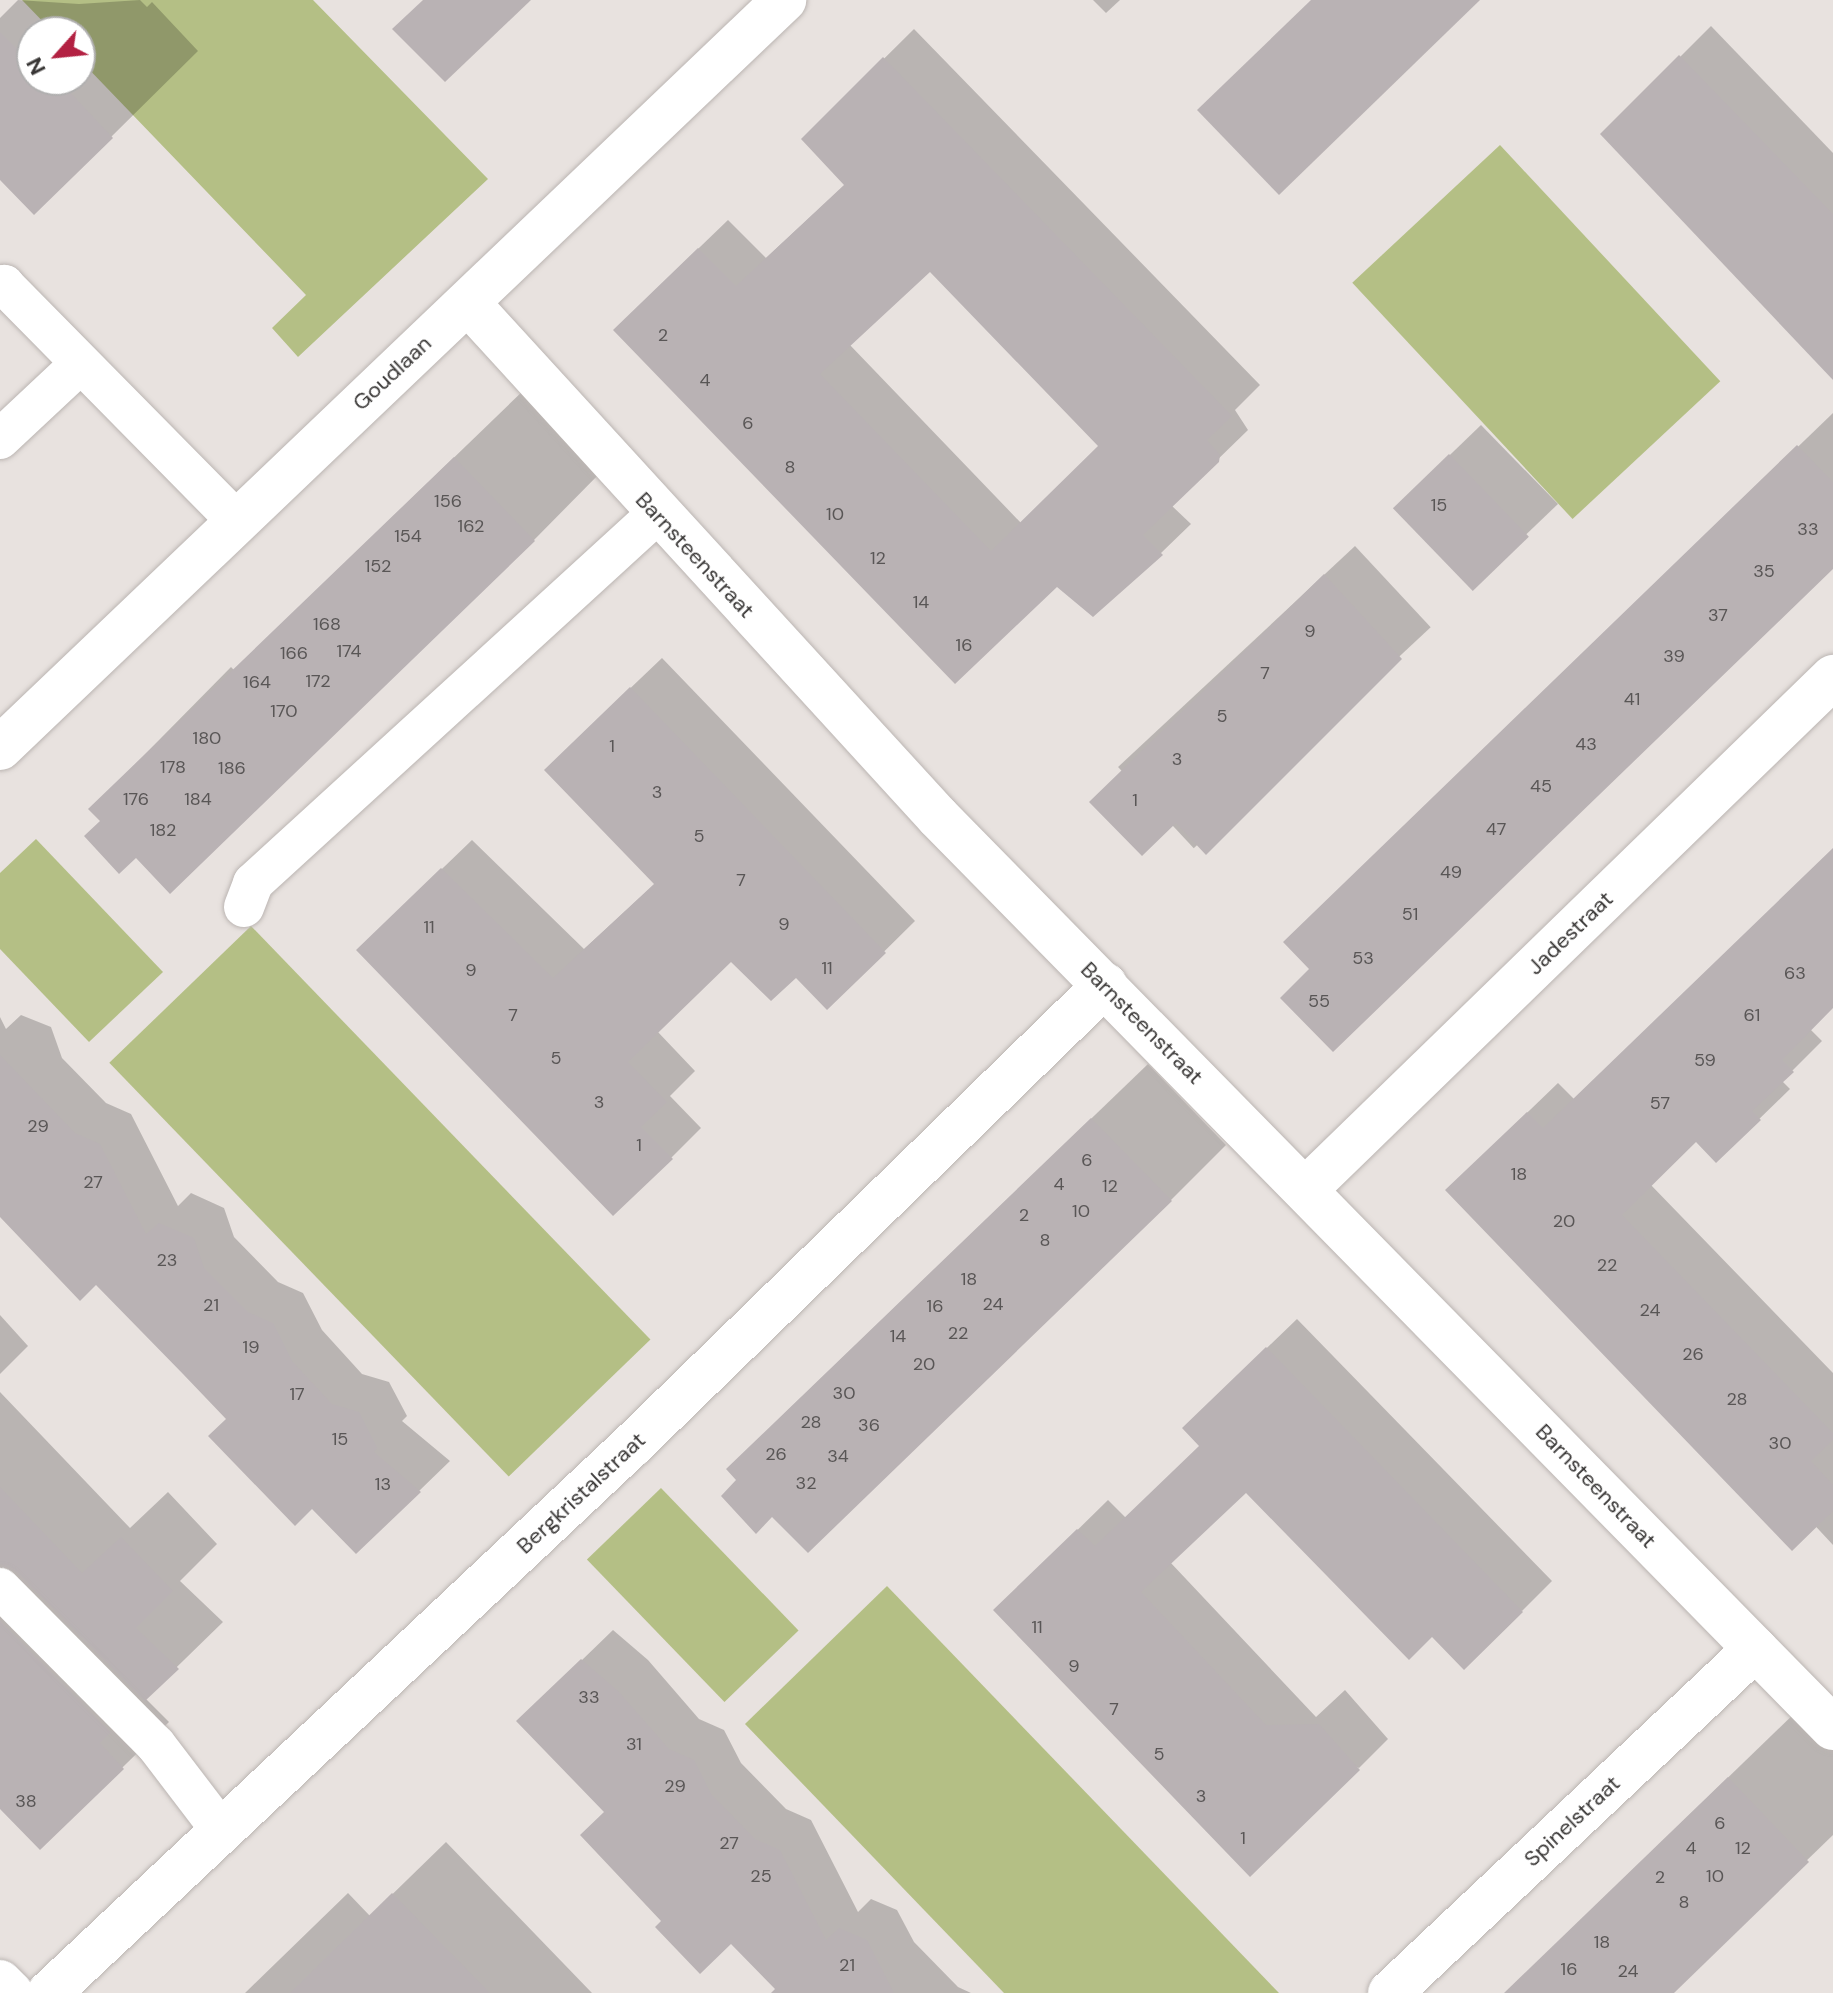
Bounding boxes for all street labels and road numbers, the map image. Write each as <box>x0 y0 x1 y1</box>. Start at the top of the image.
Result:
street label: Goudlaan <box>347 330 437 416</box>
street label: Barnsteenstraat <box>630 487 760 623</box>
street label: Jadestraat <box>1522 886 1618 980</box>
street label: Barnsteenstraat <box>1075 956 1209 1090</box>
street label: Barnsteenstraat <box>1530 1419 1662 1553</box>
street label: Bergkristalstraat <box>511 1427 651 1559</box>
street label: Spinelstraat <box>1519 1770 1625 1872</box>

